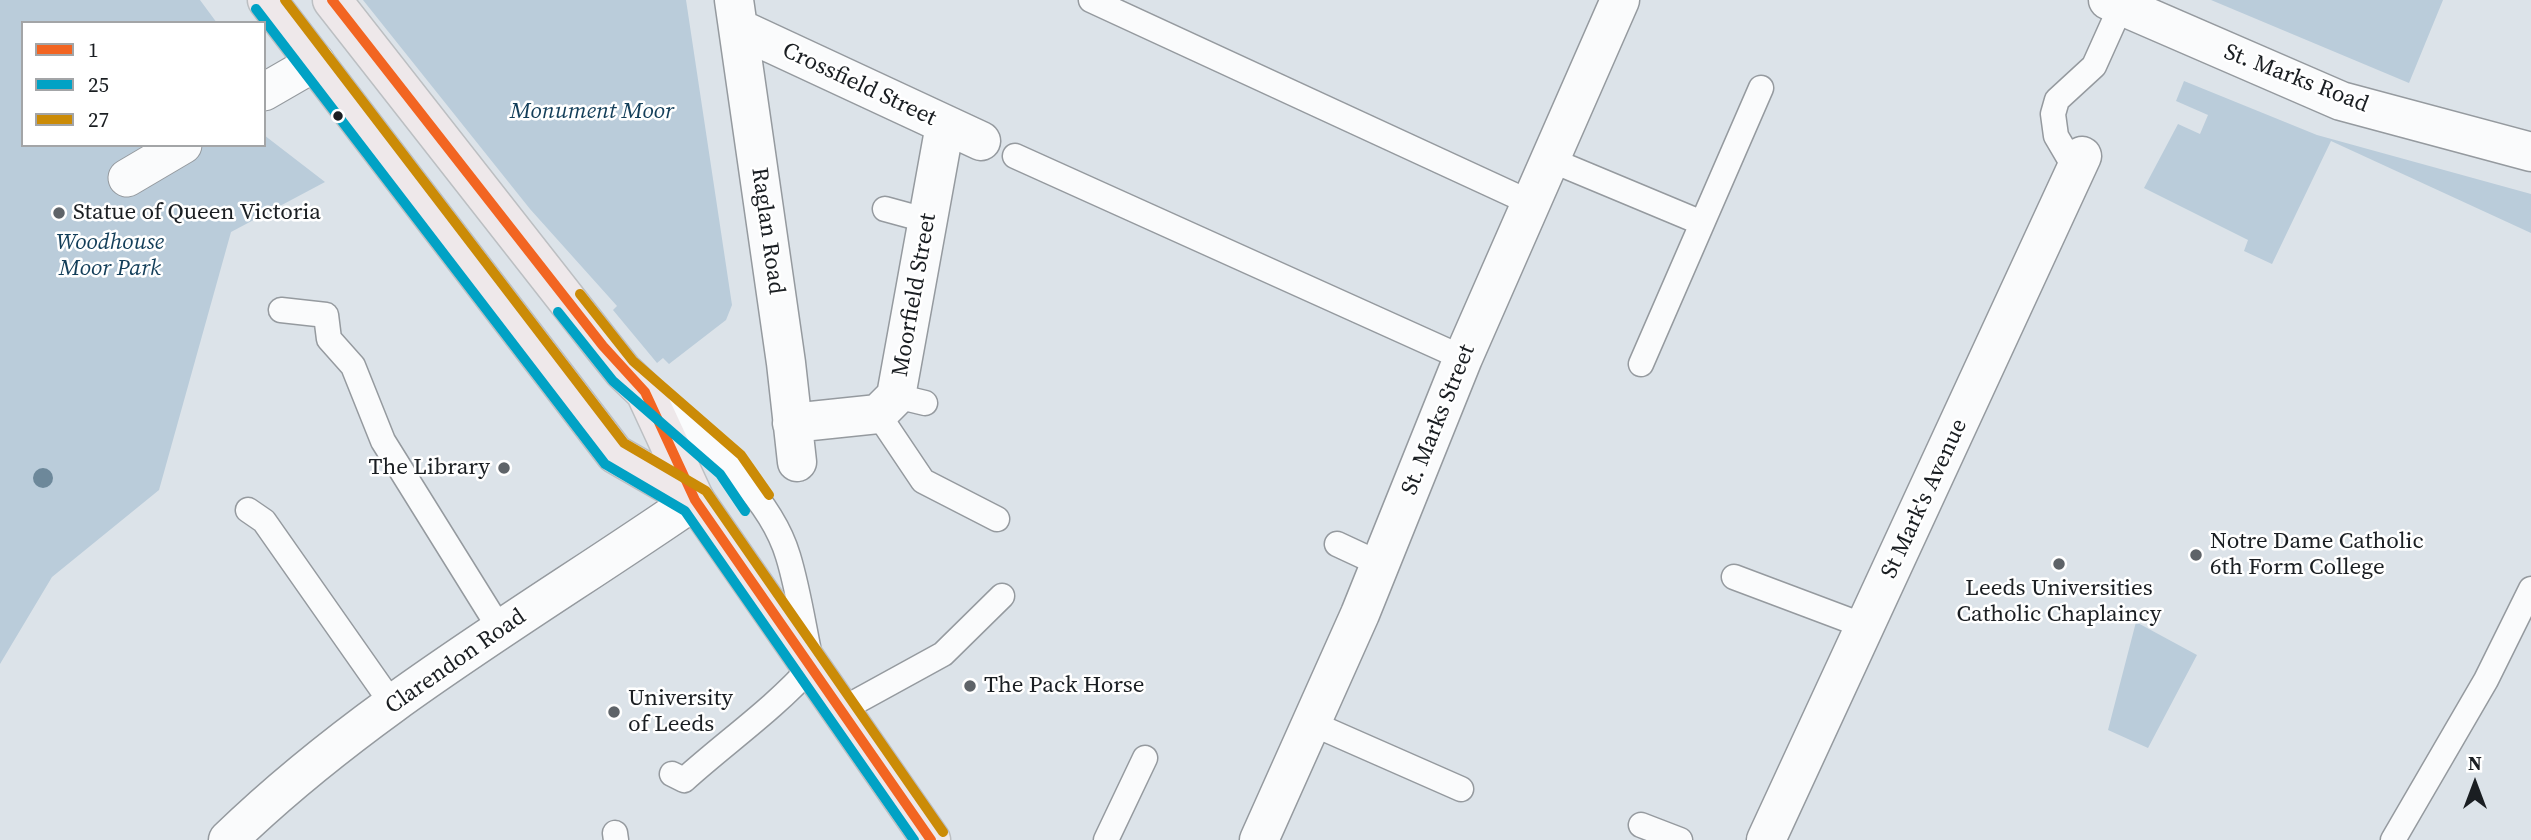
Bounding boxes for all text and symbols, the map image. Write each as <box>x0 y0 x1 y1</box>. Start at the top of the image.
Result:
legend <box>21 21 266 147</box>
text: 1 <box>88 35 99 64</box>
street label: Crossfield Street <box>778 37 940 133</box>
street label: St. Marks Road <box>2220 39 2372 119</box>
text: 25 <box>88 70 109 99</box>
park label: Monument Moor <box>510 98 674 126</box>
text: 27 <box>88 105 109 134</box>
unlabelled marker <box>331 109 345 123</box>
street label: Raglan Road <box>744 166 790 296</box>
place label: Statue of Queen Victoria <box>73 199 321 227</box>
marker: Statue of Queen Victoria <box>51 205 67 221</box>
street label: Moorfield Street <box>887 211 943 379</box>
park label: Woodhouse Moor Park <box>56 229 164 283</box>
street label: St. Marks Street <box>1396 341 1482 499</box>
street label: St Mark's Avenue <box>1876 415 1974 583</box>
place label: The Library <box>369 454 490 482</box>
marker: The Library <box>496 460 512 476</box>
place label: Notre Dame Catholic 6th Form College <box>2210 528 2424 582</box>
marker: Notre Dame Catholic 6th Form College <box>2188 547 2204 563</box>
marker: Leeds Universities Catholic Chaplaincy <box>2051 556 2067 572</box>
place label: Leeds Universities Catholic Chaplaincy <box>1956 575 2162 629</box>
street label: Clarendon Road <box>381 603 531 721</box>
place label: The Pack Horse <box>984 672 1144 700</box>
marker: The Pack Horse <box>962 678 978 694</box>
place label: University of Leeds <box>628 685 733 739</box>
marker: University of Leeds <box>606 704 622 720</box>
north arrow <box>2440 749 2510 819</box>
text: N <box>2468 750 2482 776</box>

